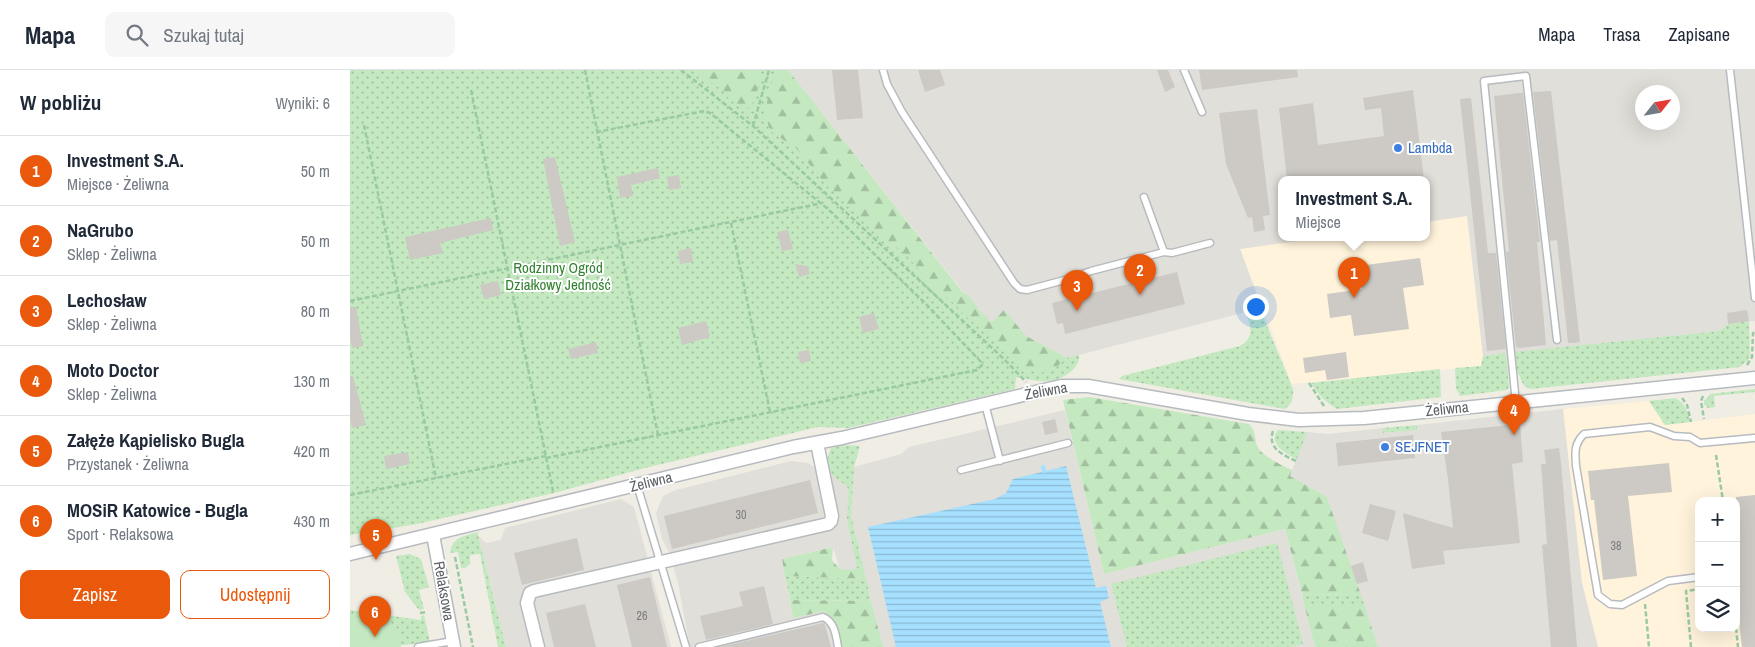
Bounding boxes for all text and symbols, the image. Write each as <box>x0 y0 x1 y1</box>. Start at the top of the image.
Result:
search box <box>105 12 455 57</box>
text: Mapa <box>25 19 75 51</box>
icon: search <box>123 21 151 49</box>
text: Szukaj tutaj <box>163 22 244 48</box>
text: Mapa <box>1538 22 1575 47</box>
text: Trasa <box>1603 22 1640 47</box>
text: Zapisane <box>1668 22 1730 47</box>
north arrow <box>1635 85 1680 130</box>
text: W pobliżu <box>20 88 101 117</box>
text: Wyniki: 6 <box>275 92 330 114</box>
place label: Lambda <box>1408 137 1453 158</box>
marker: Lambda <box>1392 142 1404 154</box>
text: Investment S.A. <box>67 147 184 173</box>
text: 1 <box>32 160 40 182</box>
text: 50 m <box>301 160 330 182</box>
text: Miejsce · Żeliwna <box>67 173 169 195</box>
popup <box>1278 176 1430 241</box>
text: Investment S.A. <box>1296 185 1412 211</box>
text: Miejsce <box>1296 211 1341 233</box>
text: NaGrubo <box>67 217 134 243</box>
text: 2 <box>32 230 40 252</box>
text: 50 m <box>301 230 330 252</box>
text: Sklep · Żeliwna <box>67 243 157 265</box>
pin: 2 <box>1124 254 1156 295</box>
park label: Rodzinny Ogród Działkowy Jedność <box>505 257 611 295</box>
pin: 1 <box>1338 257 1370 298</box>
pin: 3 <box>1061 270 1093 311</box>
text: Lechosław <box>67 287 147 313</box>
your location <box>1243 294 1269 320</box>
text: 3 <box>32 300 40 322</box>
text: 80 m <box>301 300 330 322</box>
text: Sklep · Żeliwna <box>67 313 157 335</box>
text: Moto Doctor <box>67 357 159 383</box>
text: 4 <box>32 370 40 392</box>
text: 130 m <box>294 370 330 392</box>
street label: Żeliwna <box>1023 376 1069 405</box>
text: Sklep · Żeliwna <box>67 383 157 405</box>
pin: 4 <box>1498 394 1530 435</box>
street label: Żeliwna <box>1424 396 1470 421</box>
text: Załęże Kąpielisko Bugla <box>67 427 245 453</box>
place label: SEJFNET <box>1395 436 1450 457</box>
text: 5 <box>32 440 40 462</box>
text: 420 m <box>294 440 330 462</box>
marker: SEJFNET <box>1379 441 1391 453</box>
text: Przystanek · Żeliwna <box>67 453 189 475</box>
street label: Żeliwna <box>627 466 674 497</box>
text: MOSiR Katowice - Bugla <box>67 497 248 523</box>
map controls <box>1695 497 1740 632</box>
button: + <box>1695 497 1740 542</box>
house number: 30 <box>736 507 746 523</box>
text: 6 <box>32 510 40 532</box>
text: 430 m <box>294 510 330 532</box>
pin: 5 <box>360 519 392 560</box>
text: Sport · Relaksowa <box>67 523 173 545</box>
house number: 38 <box>1611 538 1621 554</box>
button: − <box>1695 542 1740 587</box>
street label: Relaksowa <box>429 559 460 623</box>
button: Zapisz <box>20 570 170 619</box>
button: Udostępnij <box>180 570 330 619</box>
button: layers <box>1695 587 1740 632</box>
pin: 6 <box>359 596 391 637</box>
house number: 26 <box>637 608 647 624</box>

